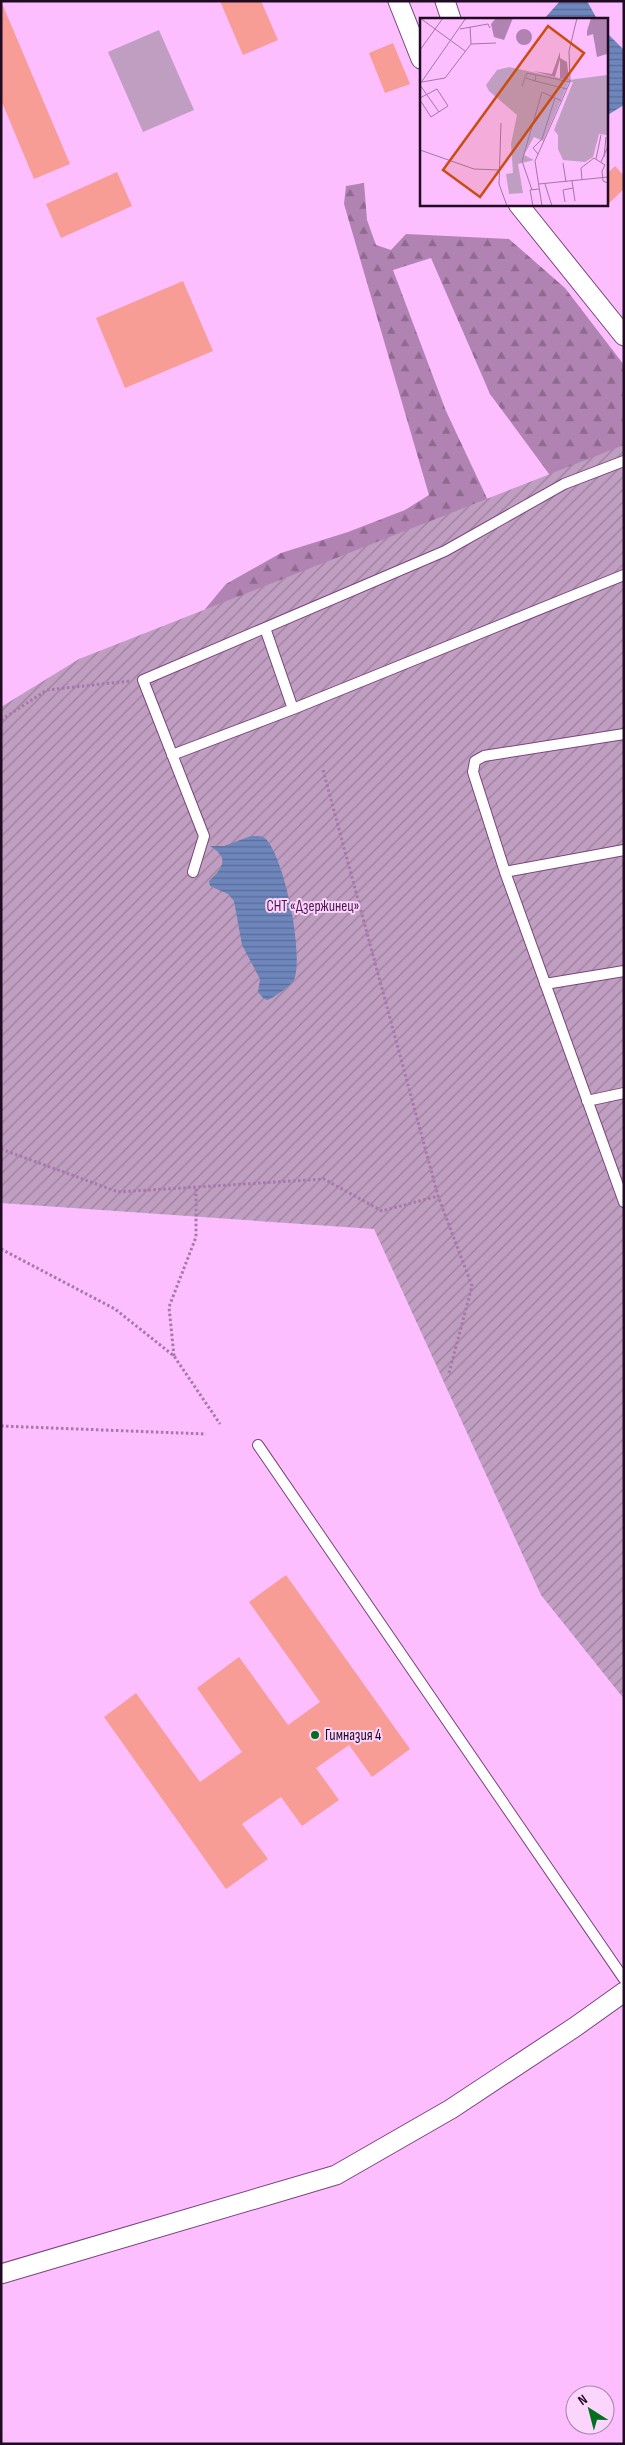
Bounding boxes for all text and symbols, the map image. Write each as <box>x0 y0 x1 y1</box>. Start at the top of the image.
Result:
inset map <box>420 18 608 205</box>
park label: СНТ «Дзержинец» <box>266 897 360 916</box>
place label: Гимназия 4 <box>325 1726 381 1745</box>
marker: Гимназия 4 <box>309 1729 321 1741</box>
north arrow <box>565 2385 615 2435</box>
text: N <box>575 2391 591 2409</box>

